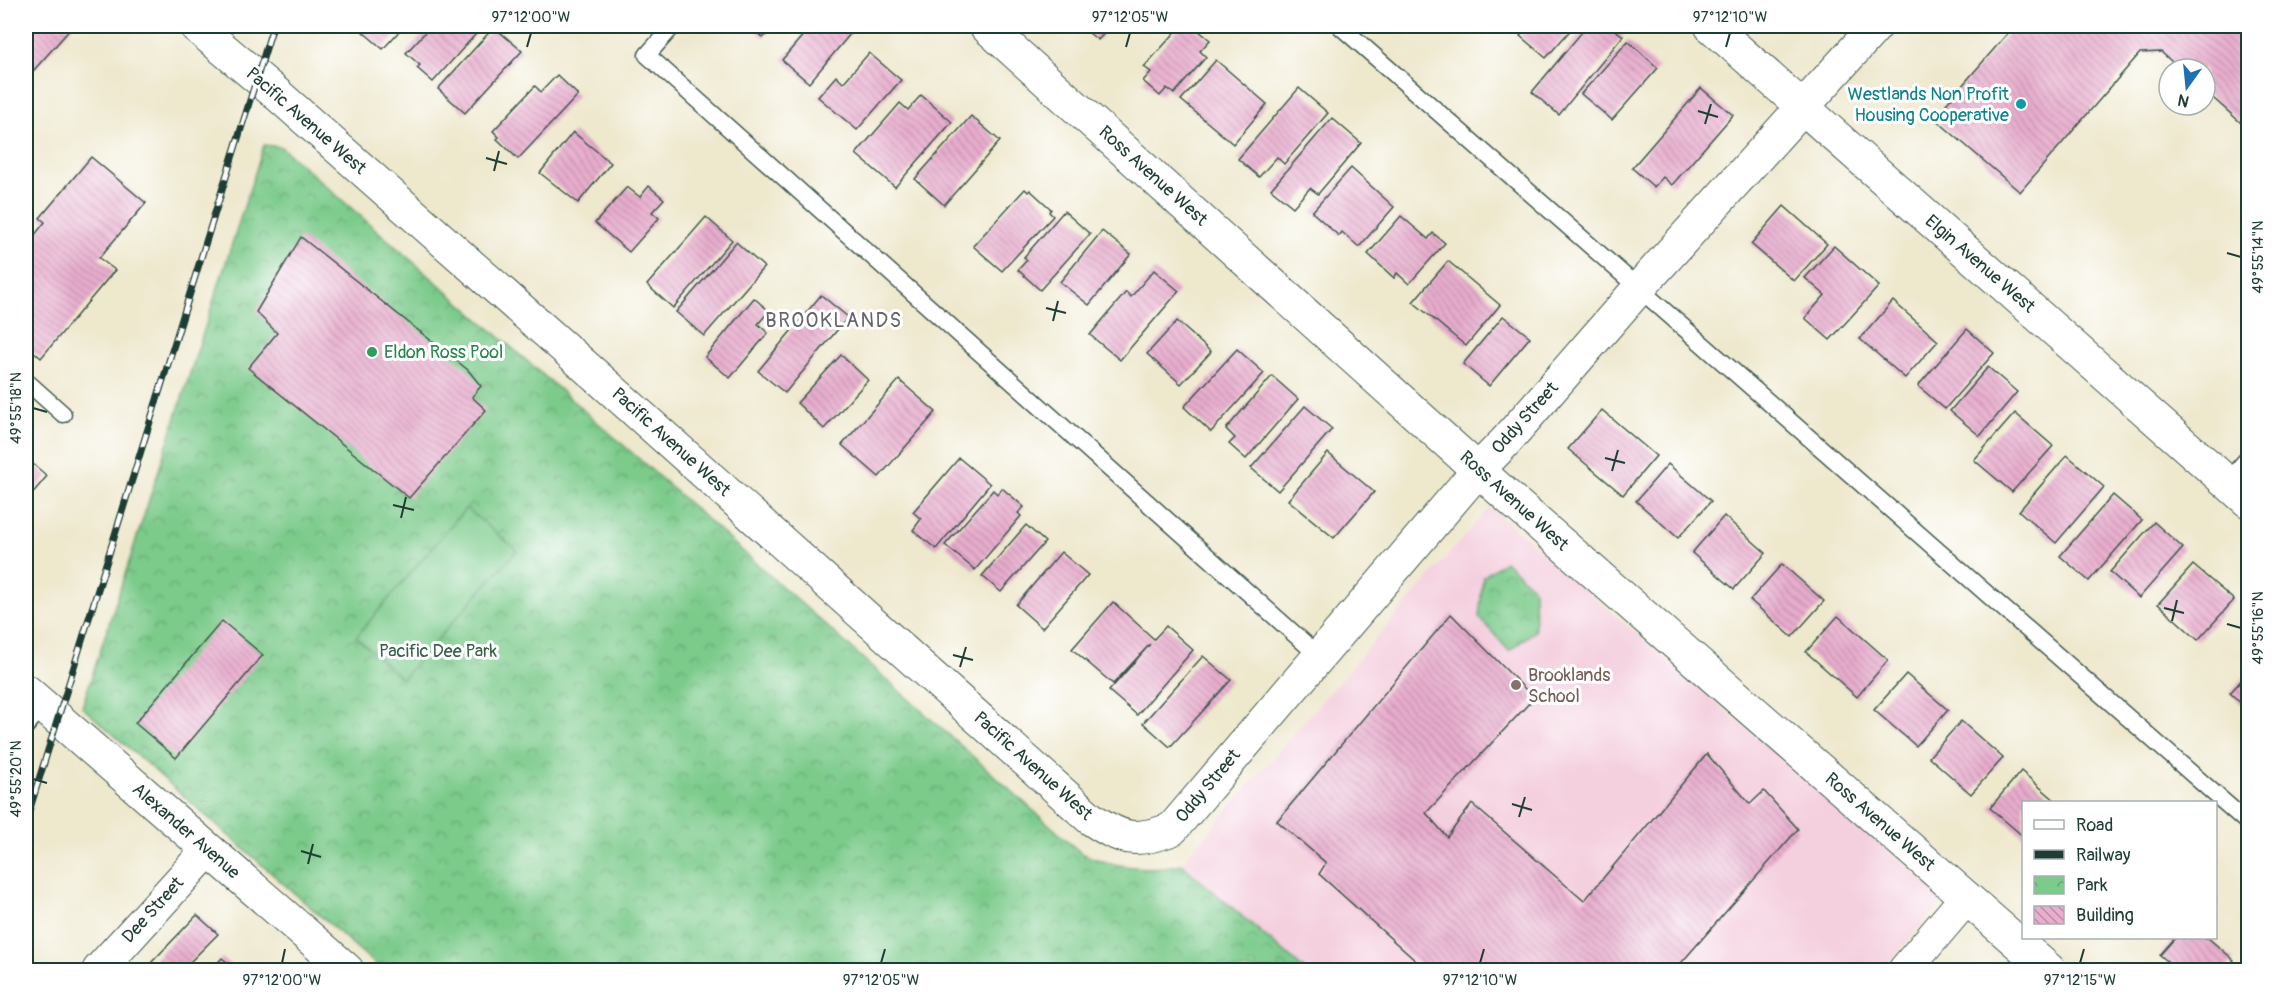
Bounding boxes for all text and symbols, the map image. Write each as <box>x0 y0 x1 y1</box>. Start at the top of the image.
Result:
text: 97°12'00"W <box>492 8 571 27</box>
text: 97°12'05"W <box>1092 8 1169 27</box>
text: 97°12'10"W <box>1693 8 1767 27</box>
north arrow <box>2157 57 2217 117</box>
street label: Pacific Avenue West <box>241 62 372 180</box>
place label: Westlands Non Profit Housing Cooperative <box>1848 83 2010 127</box>
text: N <box>2175 89 2191 112</box>
marker: Westlands Non Profit Housing Cooperative <box>2014 97 2028 111</box>
street label: Ross Avenue West <box>1094 121 1213 232</box>
street label: Elgin Avenue West <box>1920 210 2040 319</box>
text: 49°55'14"N <box>2249 220 2268 294</box>
district label: BROOKLANDS <box>765 308 903 333</box>
place label: Eldon Ross Pool <box>384 341 503 364</box>
marker: Eldon Ross Pool <box>365 345 379 359</box>
text: 49°55'18"N <box>7 372 26 444</box>
street label: Oddy Street <box>1487 377 1564 459</box>
street label: Pacific Avenue West <box>607 383 736 502</box>
street label: Ross Avenue West <box>1455 446 1574 557</box>
text: 49°55'16"N <box>2249 591 2268 665</box>
park label: Pacific Dee Park <box>379 640 497 663</box>
place label: Brooklands School <box>1528 664 1610 708</box>
marker: Brooklands School <box>1509 678 1523 692</box>
street label: Pacific Avenue West <box>969 707 1098 826</box>
text: 49°55'20"N <box>7 740 26 818</box>
street label: Oddy Street <box>1170 744 1246 828</box>
street label: Ross Avenue West <box>1820 768 1941 877</box>
street label: Alexander Avenue <box>127 778 245 884</box>
legend <box>2022 801 2217 939</box>
text: Road <box>2076 814 2113 837</box>
text: Railway <box>2076 844 2131 867</box>
street label: Dee Street <box>117 871 189 948</box>
text: Park <box>2076 874 2108 897</box>
text: Building <box>2076 904 2134 927</box>
text: 97°12'00"W <box>243 971 322 990</box>
text: 97°12'05"W <box>843 971 920 990</box>
text: 97°12'10"W <box>1443 971 1517 990</box>
text: 97°12'15"W <box>2044 971 2116 990</box>

